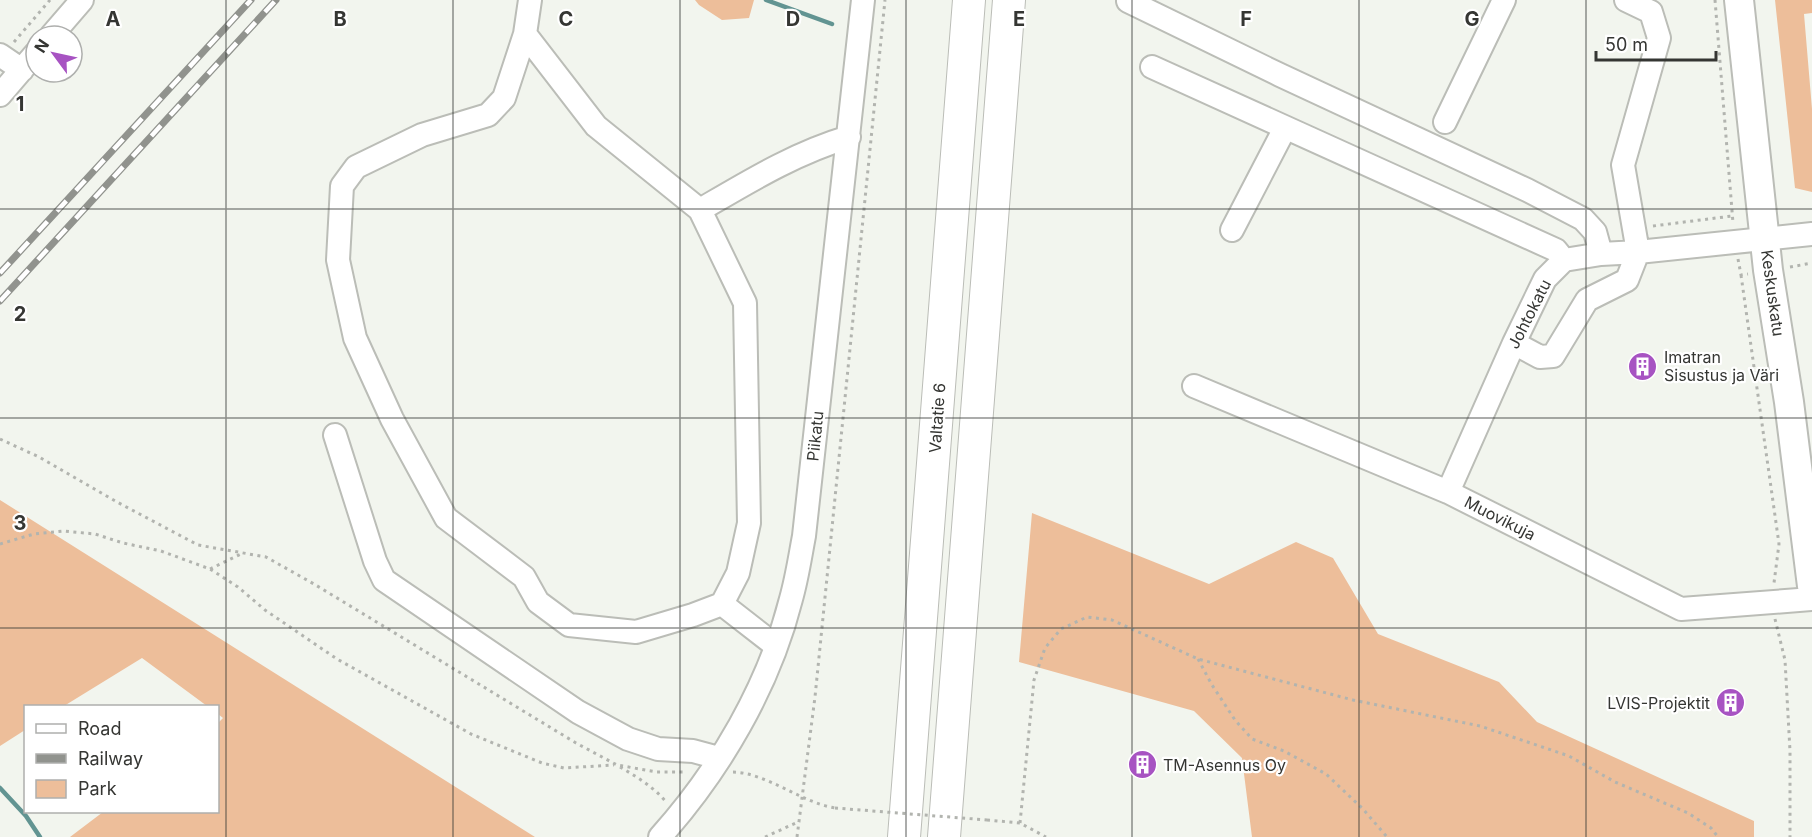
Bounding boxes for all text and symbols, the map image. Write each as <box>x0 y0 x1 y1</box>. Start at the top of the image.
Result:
text: A <box>106 7 121 31</box>
text: B <box>333 7 347 31</box>
text: C <box>559 7 573 31</box>
text: D <box>786 7 800 31</box>
text: E <box>1013 7 1025 31</box>
text: F <box>1240 7 1252 31</box>
text: G <box>1464 7 1480 31</box>
north arrow <box>24 24 84 84</box>
scale bar <box>1596 24 1716 62</box>
text: 50 m <box>1605 34 1648 55</box>
text: N <box>30 35 53 56</box>
text: 1 <box>16 92 24 116</box>
street label: Keskuskatu <box>1757 249 1789 337</box>
street label: Johtokatu <box>1503 276 1555 352</box>
text: 2 <box>14 302 26 326</box>
place label: Imatran Sisustus ja Väri <box>1664 347 1779 385</box>
building icon: Imatran Sisustus ja Väri <box>1627 350 1659 382</box>
street label: Valtatie 6 <box>925 382 949 454</box>
street label: Piikatu <box>802 410 828 462</box>
street label: Muovikuja <box>1461 492 1539 544</box>
text: 3 <box>14 511 26 535</box>
building icon: LVIS-Projektit <box>1715 687 1747 719</box>
place label: LVIS-Projektit <box>1607 693 1710 713</box>
legend <box>24 705 219 813</box>
text: Road <box>78 718 121 739</box>
text: Railway <box>78 748 143 769</box>
building icon: TM-Asennus Oy <box>1126 749 1158 781</box>
place label: TM-Asennus Oy <box>1163 755 1286 775</box>
text: Park <box>78 778 117 799</box>

